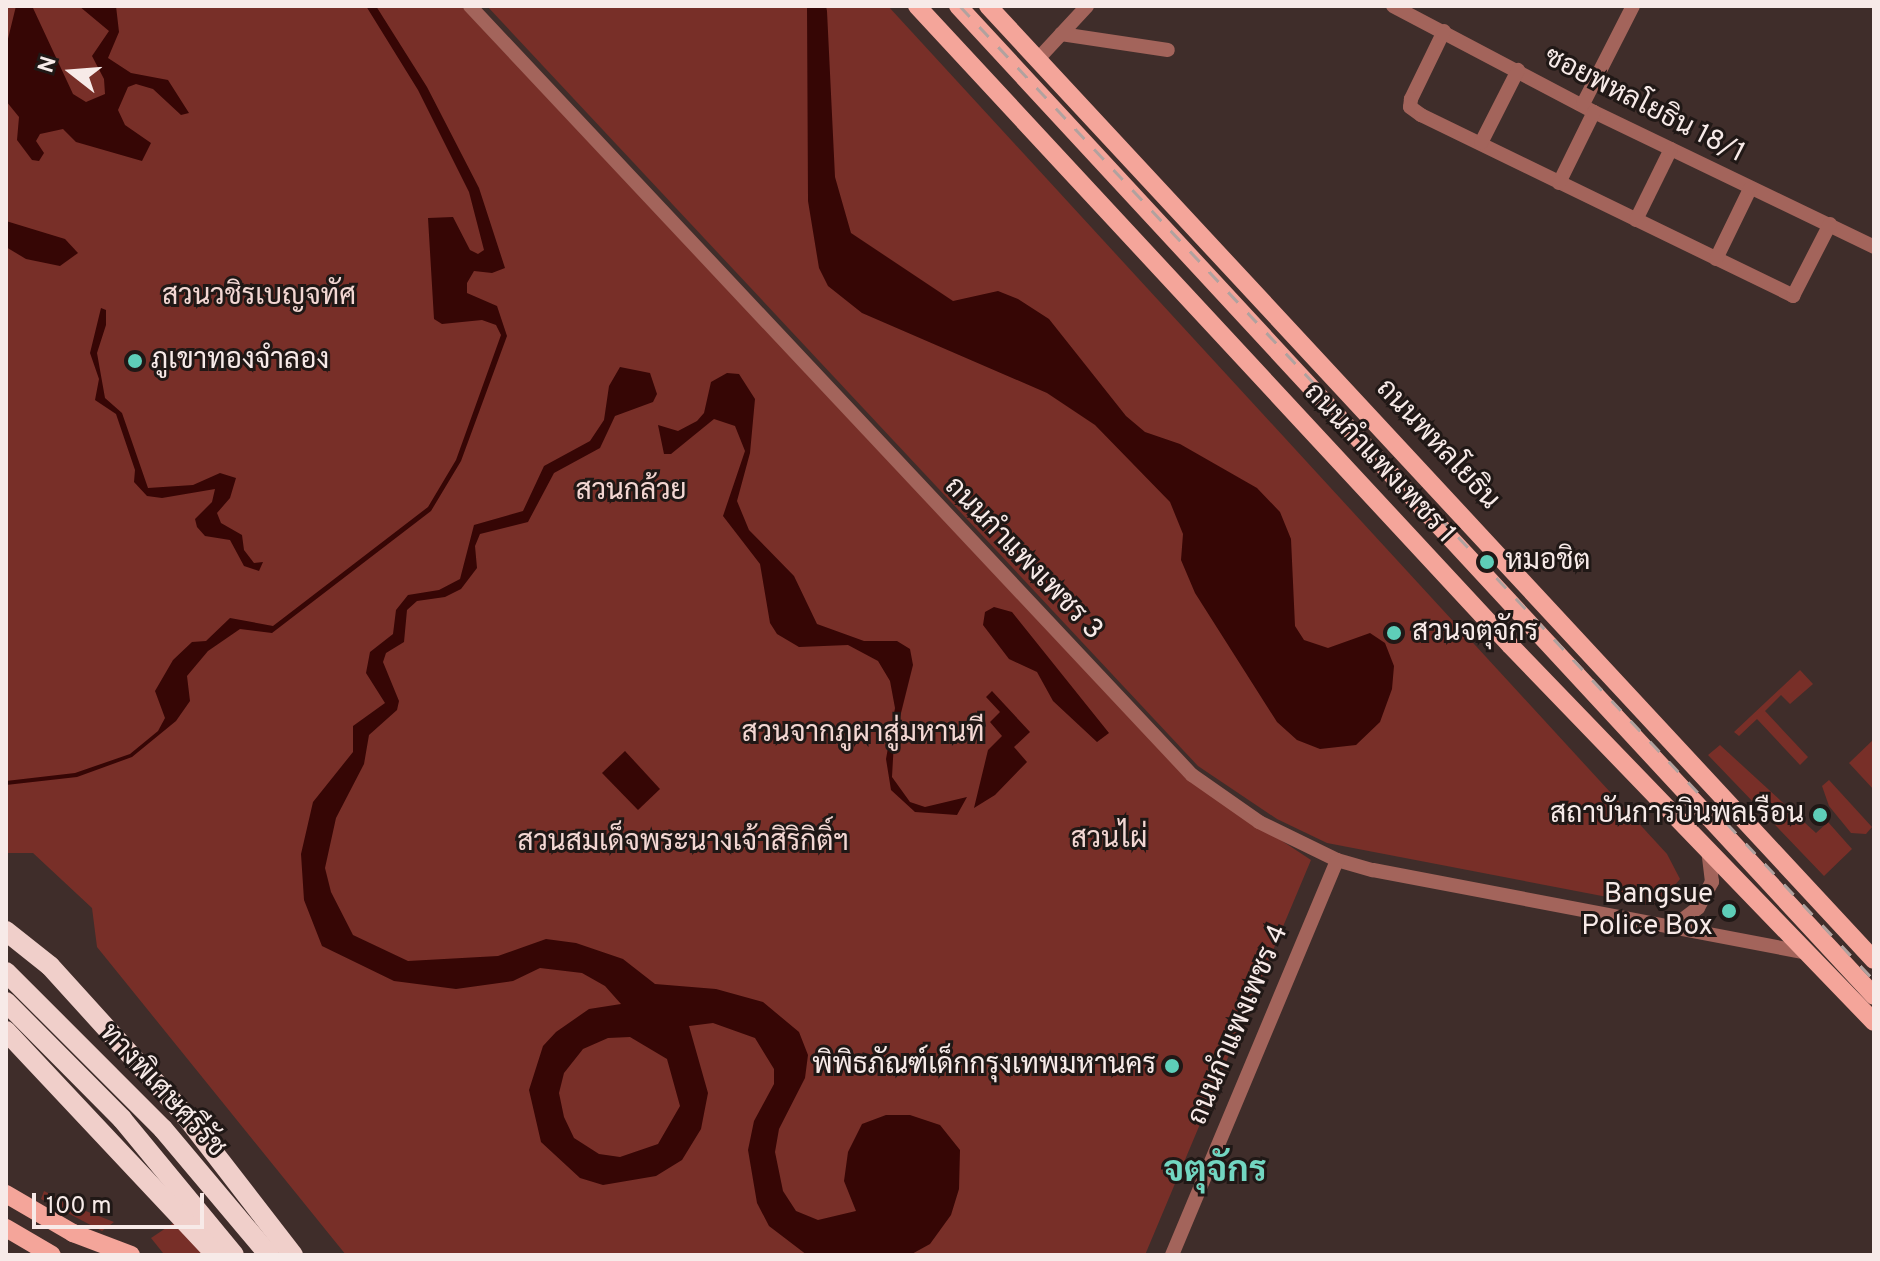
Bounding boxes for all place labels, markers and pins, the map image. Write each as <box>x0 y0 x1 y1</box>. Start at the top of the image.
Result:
place label: ภูเขาทองจำลอง <box>151 344 329 378</box>
marker: ภูเขาทองจำลอง <box>126 352 144 370</box>
place label: หมอชิต <box>1505 545 1590 579</box>
marker: หมอชิต <box>1476 551 1498 573</box>
place label: สวนจตุจักร <box>1412 616 1538 650</box>
marker: สวนจตุจักร <box>1383 622 1405 644</box>
place label: สถาบันการบินพลเรือน <box>1550 798 1804 832</box>
marker: สถาบันการบินพลเรือน <box>1811 806 1829 824</box>
place label: Bangsue Police Box <box>1581 878 1713 944</box>
marker: Bangsue Police Box <box>1720 902 1738 920</box>
place label: พิพิธภัณฑ์เด็กกรุงเทพมหานคร <box>812 1049 1156 1083</box>
marker: พิพิธภัณฑ์เด็กกรุงเทพมหานคร <box>1163 1057 1181 1075</box>

